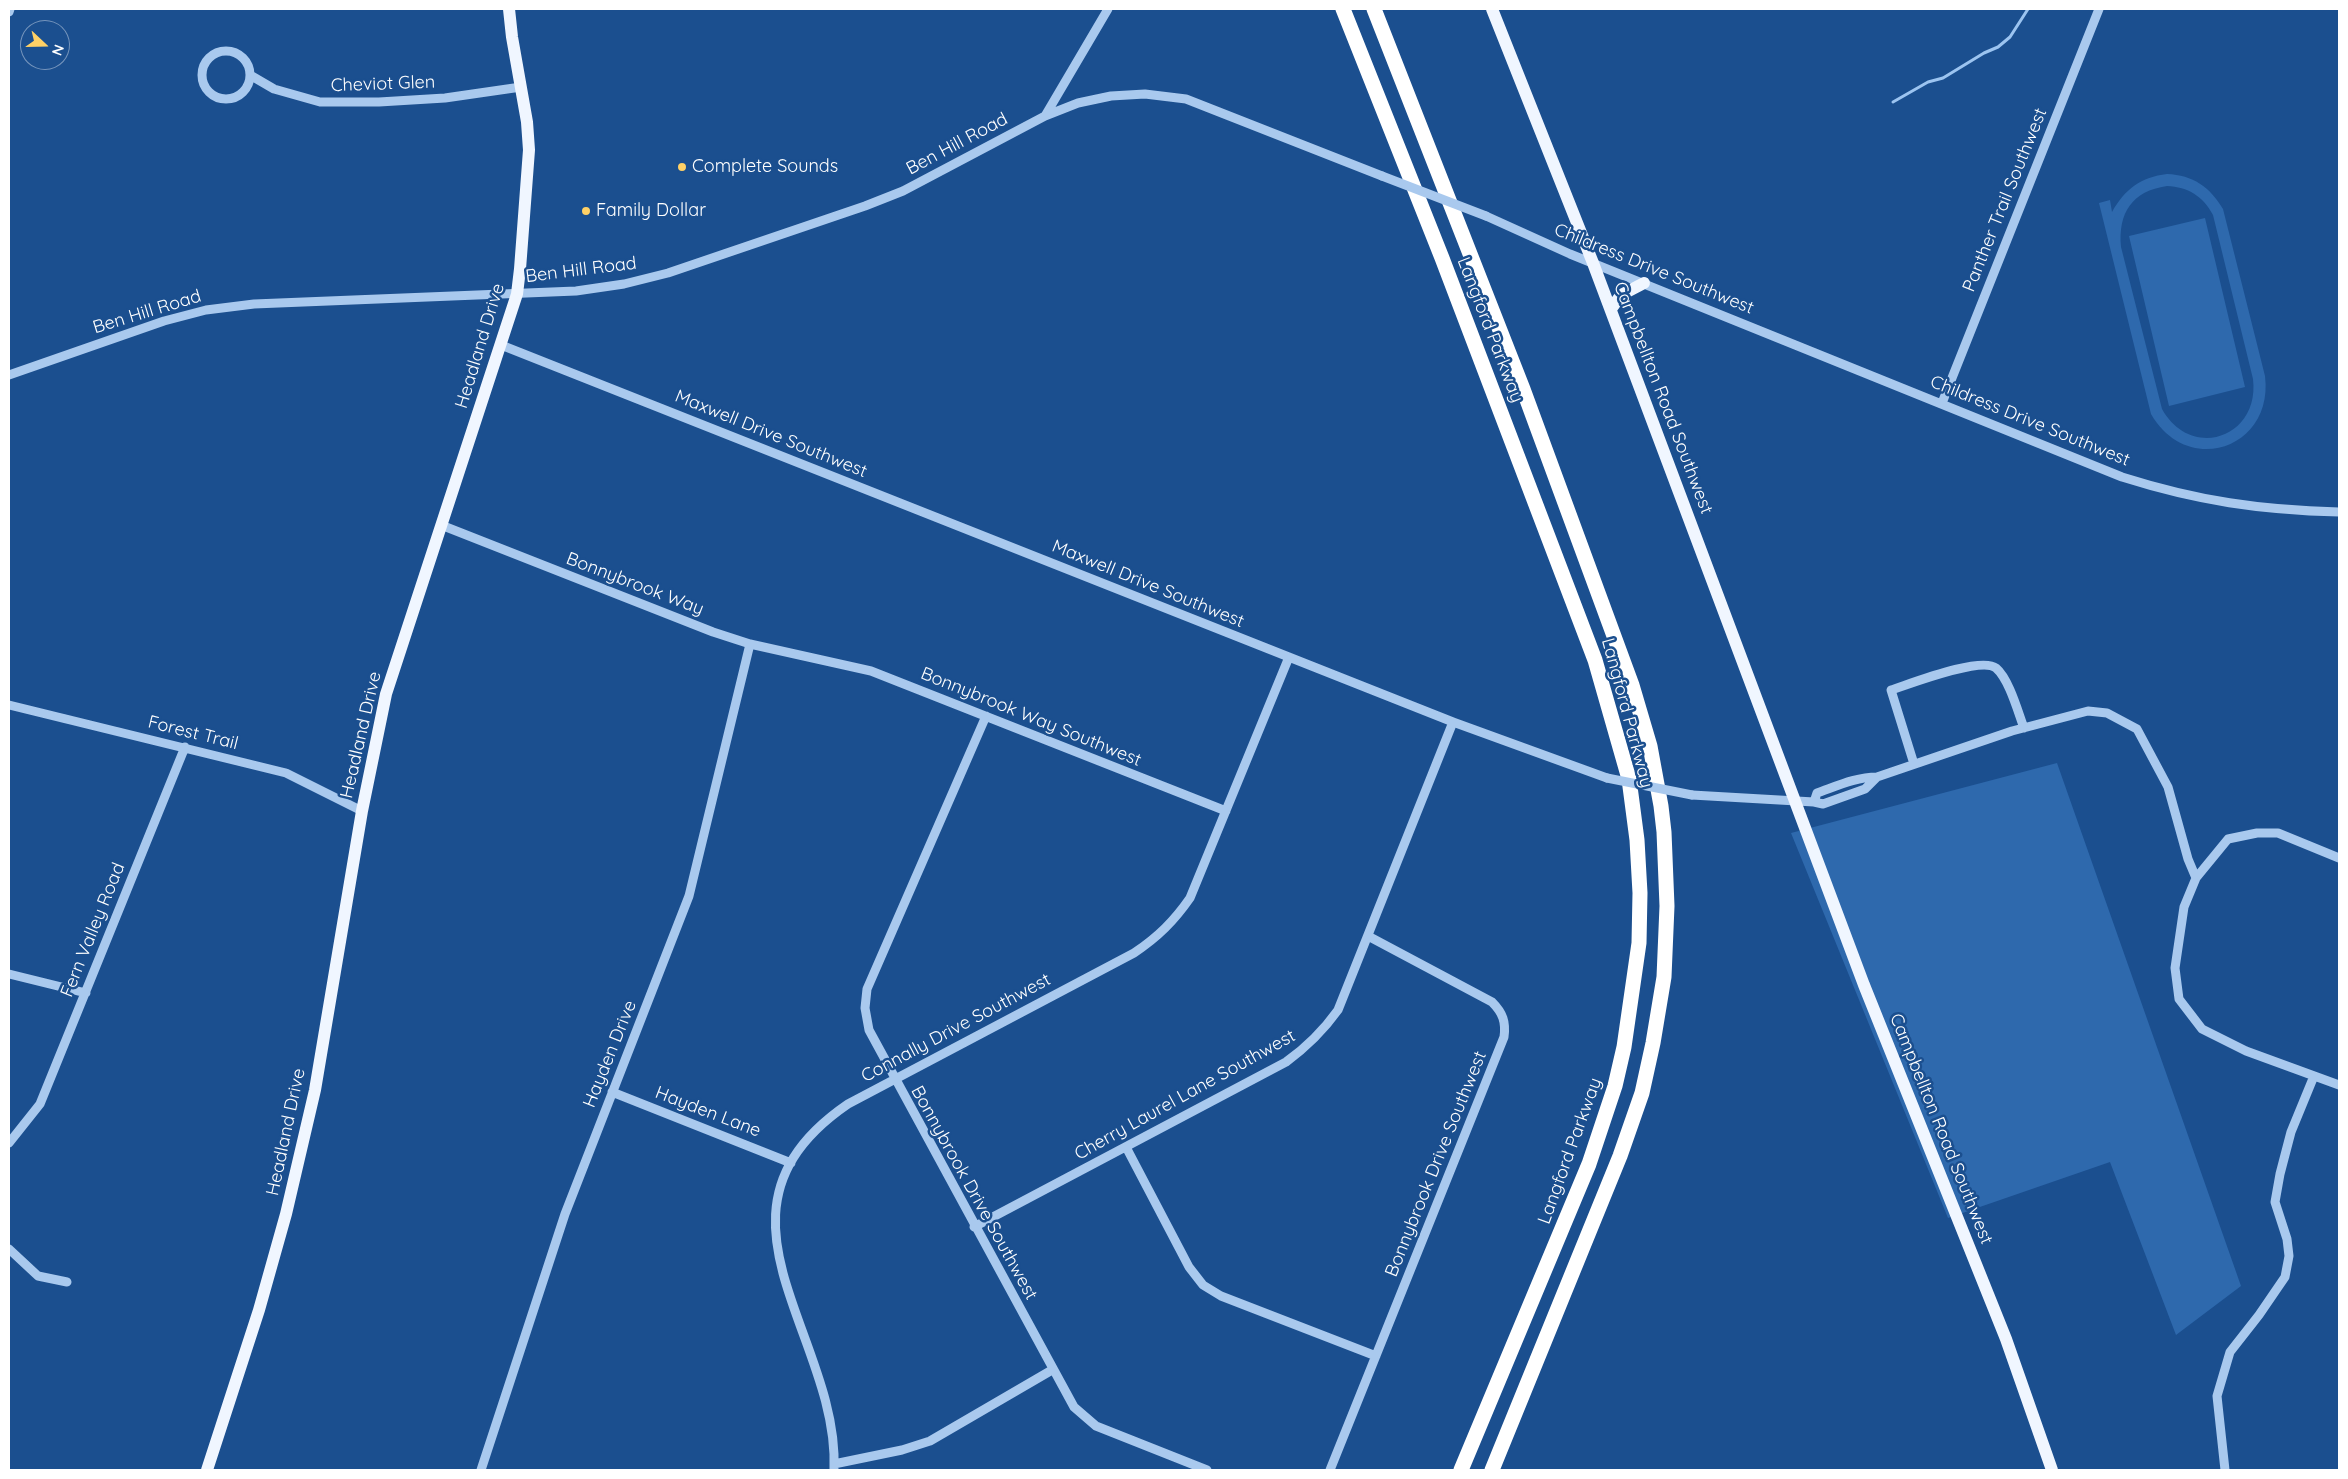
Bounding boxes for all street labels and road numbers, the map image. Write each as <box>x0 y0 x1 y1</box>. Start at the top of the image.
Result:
street label: Cheviot Glen <box>330 71 436 97</box>
street label: Panther Trail Southwest <box>1958 105 2052 295</box>
street label: Ben Hill Road <box>903 108 1011 180</box>
street label: Childress Drive Southwest <box>1551 219 1757 319</box>
street label: Ben Hill Road <box>524 252 638 288</box>
street label: Langford Parkway <box>1452 254 1528 406</box>
street label: Campbellton Road Southwest <box>1609 279 1717 517</box>
street label: Headland Drive <box>451 281 509 411</box>
street label: Ben Hill Road <box>90 285 204 339</box>
street label: Childress Drive Southwest <box>1927 371 2133 471</box>
street label: Maxwell Drive Southwest <box>672 386 870 482</box>
street label: Maxwell Drive Southwest <box>1049 536 1247 632</box>
street label: Bonnybrook Way <box>563 548 707 620</box>
street label: Langford Parkway <box>1597 636 1657 790</box>
street label: Bonnybrook Way Southwest <box>917 663 1145 771</box>
street label: Headland Drive <box>336 669 386 801</box>
street label: Forest Trail <box>146 711 240 755</box>
street label: Fern Valley Road <box>56 860 130 1000</box>
street label: Connally Drive Southwest <box>858 969 1054 1087</box>
street label: Hayden Drive <box>579 997 641 1111</box>
street label: Campbellton Road Southwest <box>1885 1011 1997 1247</box>
street label: Cherry Laurel Lane Southwest <box>1071 1025 1299 1165</box>
street label: Bonnybrook Drive Southwest <box>1381 1048 1491 1280</box>
street label: Headland Drive <box>262 1066 310 1198</box>
street label: Langford Parkway <box>1534 1075 1606 1227</box>
street label: Hayden Lane <box>652 1082 764 1142</box>
street label: Bonnybrook Drive Southwest <box>906 1082 1042 1304</box>

